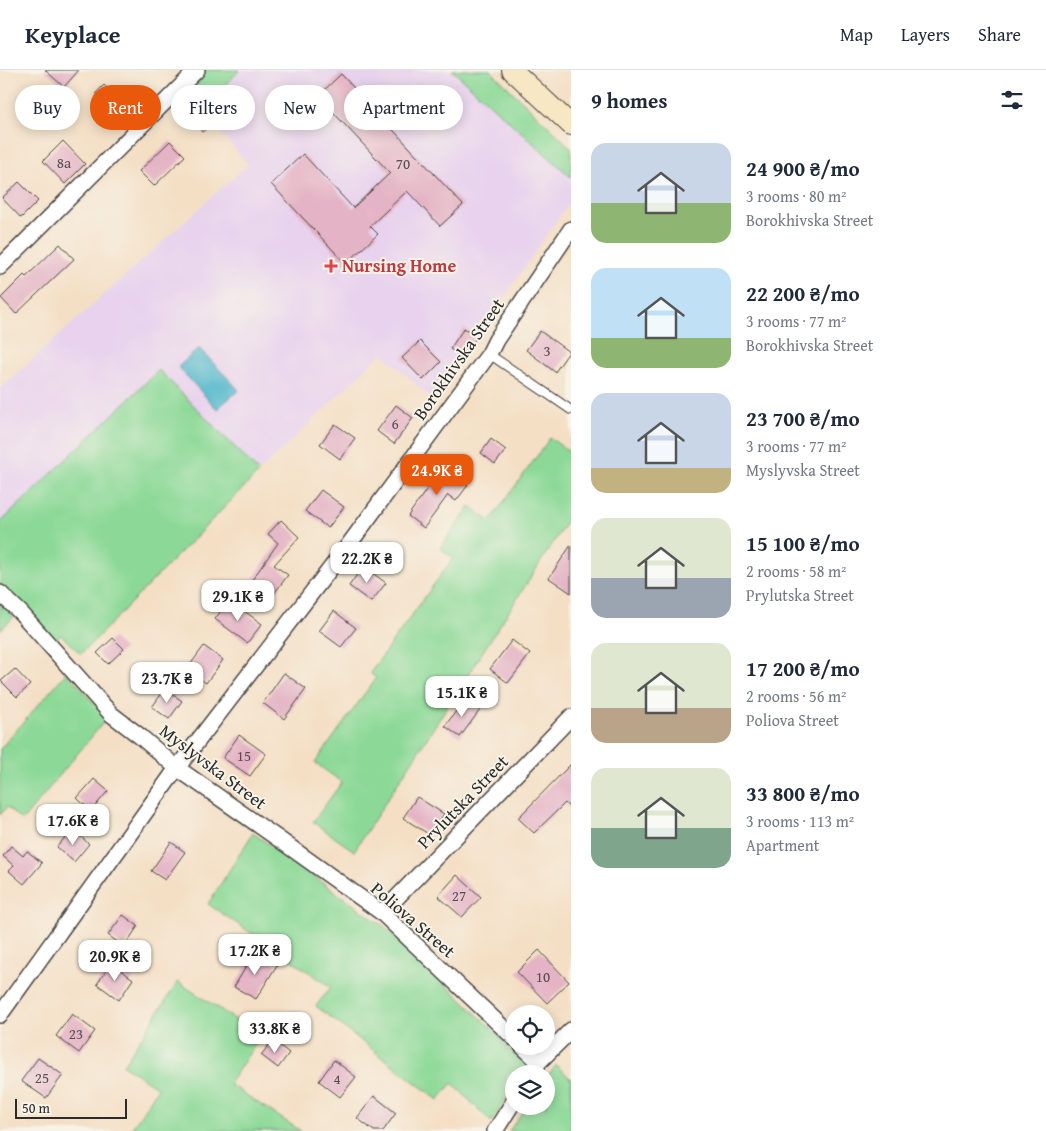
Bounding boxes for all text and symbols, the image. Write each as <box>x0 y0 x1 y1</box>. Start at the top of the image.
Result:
text: Keyplace <box>25 17 121 52</box>
text: Map <box>840 21 873 48</box>
text: Layers <box>901 21 950 48</box>
text: Share <box>978 21 1021 48</box>
chip: Buy <box>15 85 80 130</box>
chip: Rent <box>90 85 161 130</box>
chip: Filters <box>171 85 255 130</box>
chip: New <box>265 85 334 130</box>
chip: Apartment <box>344 85 463 130</box>
text: 9 homes <box>591 85 667 116</box>
icon: filters <box>998 86 1026 114</box>
house number: 8а <box>57 152 72 173</box>
house number: 70 <box>396 153 410 174</box>
text: 24 900 ₴/mo <box>746 153 860 184</box>
icon: home <box>631 163 691 223</box>
text: 3 rooms · 80 m² <box>746 184 846 208</box>
text: Borokhivska Street <box>746 208 873 232</box>
place label: Nursing Home <box>342 252 457 279</box>
marker: Nursing Home <box>324 259 338 273</box>
text: 22 200 ₴/mo <box>746 278 860 309</box>
icon: home <box>631 288 691 348</box>
street label: Borokhivska Street <box>406 292 511 425</box>
text: 3 rooms · 77 m² <box>746 309 846 333</box>
text: Borokhivska Street <box>746 333 873 357</box>
house number: 3 <box>543 340 551 361</box>
text: 23 700 ₴/mo <box>746 403 860 434</box>
house number: 6 <box>391 413 399 434</box>
icon: home <box>631 413 691 473</box>
text: 3 rooms · 77 m² <box>746 434 846 458</box>
pin: 24.9K ₴ <box>391 454 483 496</box>
text: 24.9K ₴ <box>411 458 463 482</box>
text: Myslyvska Street <box>746 458 860 482</box>
text: 15 100 ₴/mo <box>746 528 860 559</box>
icon: home <box>631 538 691 598</box>
pin: 22.2K ₴ <box>321 542 413 584</box>
text: 22.2K ₴ <box>341 546 393 570</box>
text: 2 rooms · 58 m² <box>746 559 846 583</box>
pin: 29.1K ₴ <box>192 580 284 622</box>
text: Prylutska Street <box>746 583 854 607</box>
text: 29.1K ₴ <box>212 584 264 608</box>
text: 17 200 ₴/mo <box>746 653 860 684</box>
pin: 23.7K ₴ <box>121 662 213 704</box>
icon: home <box>631 663 691 723</box>
text: 23.7K ₴ <box>141 666 193 690</box>
pin: 15.1K ₴ <box>416 676 508 718</box>
text: 15.1K ₴ <box>436 680 488 704</box>
text: 2 rooms · 56 m² <box>746 684 846 708</box>
text: Poliova Street <box>746 708 839 732</box>
street label: Myslyvska Street <box>154 717 273 816</box>
house number: 15 <box>237 745 251 766</box>
street label: Prylutska Street <box>411 748 515 855</box>
text: 33 800 ₴/mo <box>746 778 860 809</box>
icon: home <box>631 788 691 848</box>
pin: 17.6K ₴ <box>27 804 119 846</box>
text: 17.6K ₴ <box>47 808 99 832</box>
text: 3 rooms · 113 m² <box>746 809 854 833</box>
text: Apartment <box>746 833 819 857</box>
street label: Poliova Street <box>365 875 462 964</box>
house number: 27 <box>452 885 466 906</box>
pin: 17.2K ₴ <box>209 934 301 976</box>
text: 17.2K ₴ <box>229 938 281 962</box>
pin: 20.9K ₴ <box>69 940 161 982</box>
text: 20.9K ₴ <box>89 944 141 968</box>
house number: 10 <box>536 966 550 987</box>
map controls <box>505 1005 555 1115</box>
button: locate <box>505 1005 555 1055</box>
pin: 33.8K ₴ <box>229 1012 321 1054</box>
text: 33.8K ₴ <box>249 1016 301 1040</box>
house number: 23 <box>69 1023 83 1044</box>
button: layers <box>505 1065 555 1115</box>
house number: 25 <box>35 1067 49 1088</box>
house number: 4 <box>333 1068 341 1089</box>
scale bar <box>15 1096 128 1119</box>
text: 50 m <box>22 1098 50 1118</box>

